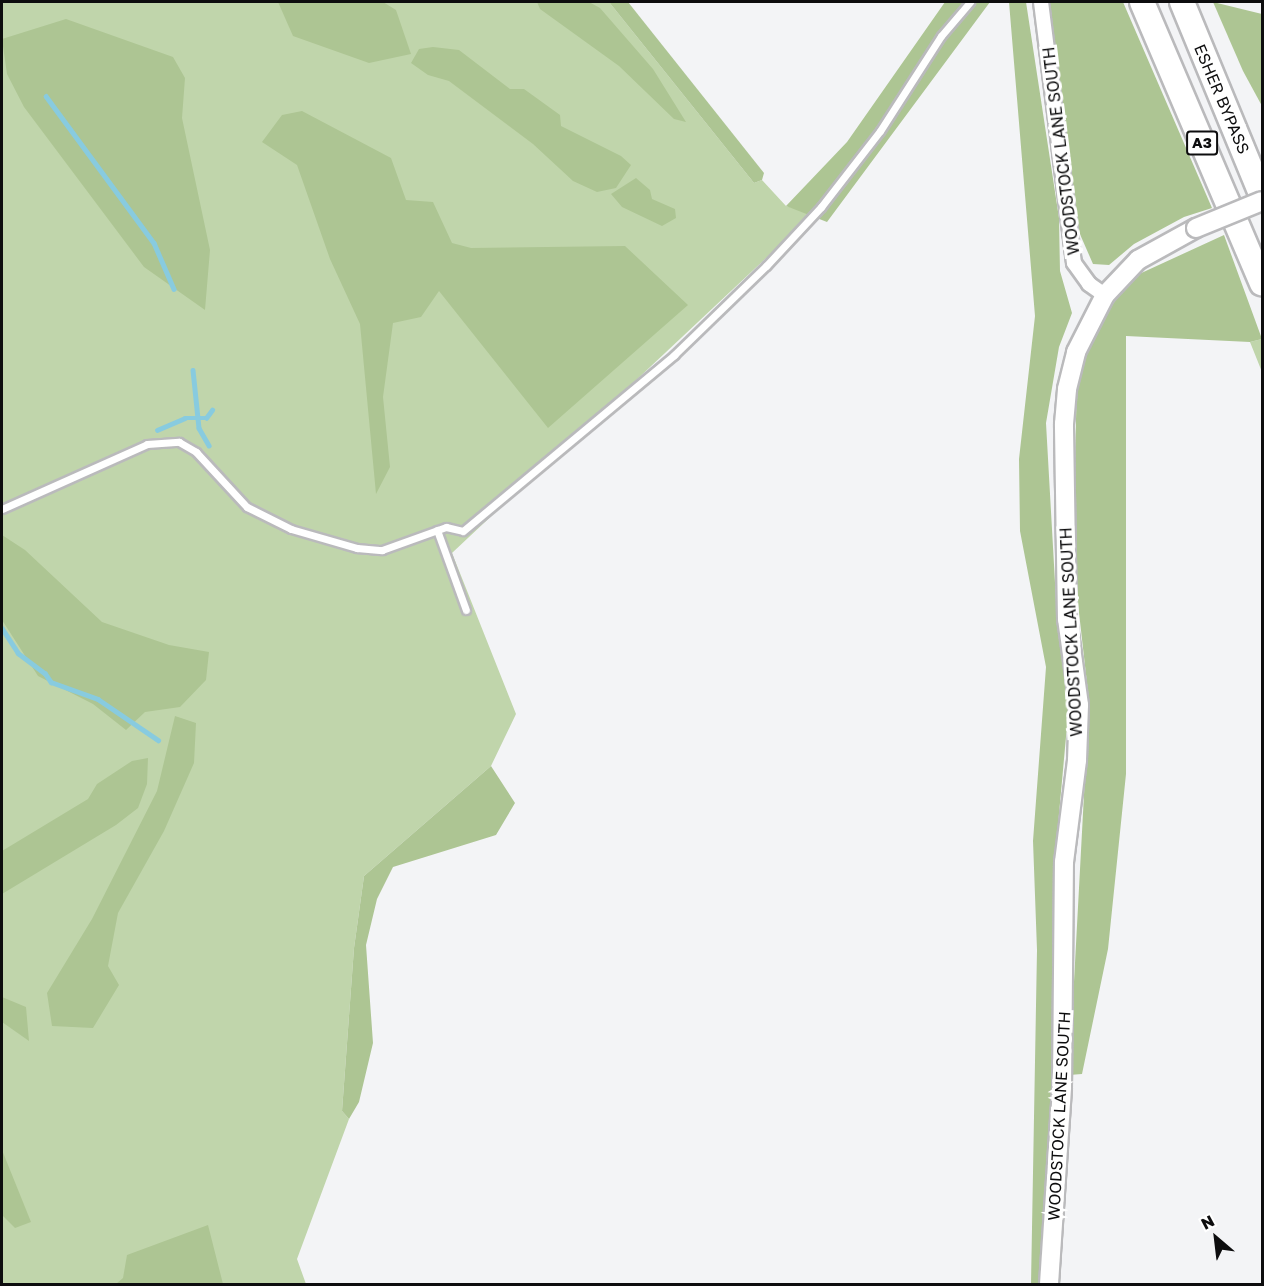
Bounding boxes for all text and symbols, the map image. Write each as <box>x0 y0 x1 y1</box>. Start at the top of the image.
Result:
street label: ESHER BYPASS <box>1190 41 1254 157</box>
street label: WOODSTOCK LANE SOUTH <box>1039 46 1083 256</box>
road number: A3 <box>1186 131 1218 155</box>
street label: WOODSTOCK LANE SOUTH <box>1056 527 1086 737</box>
street label: WOODSTOCK LANE SOUTH <box>1044 1011 1074 1221</box>
north arrow <box>1186 1208 1246 1268</box>
text: N <box>1197 1210 1218 1234</box>

